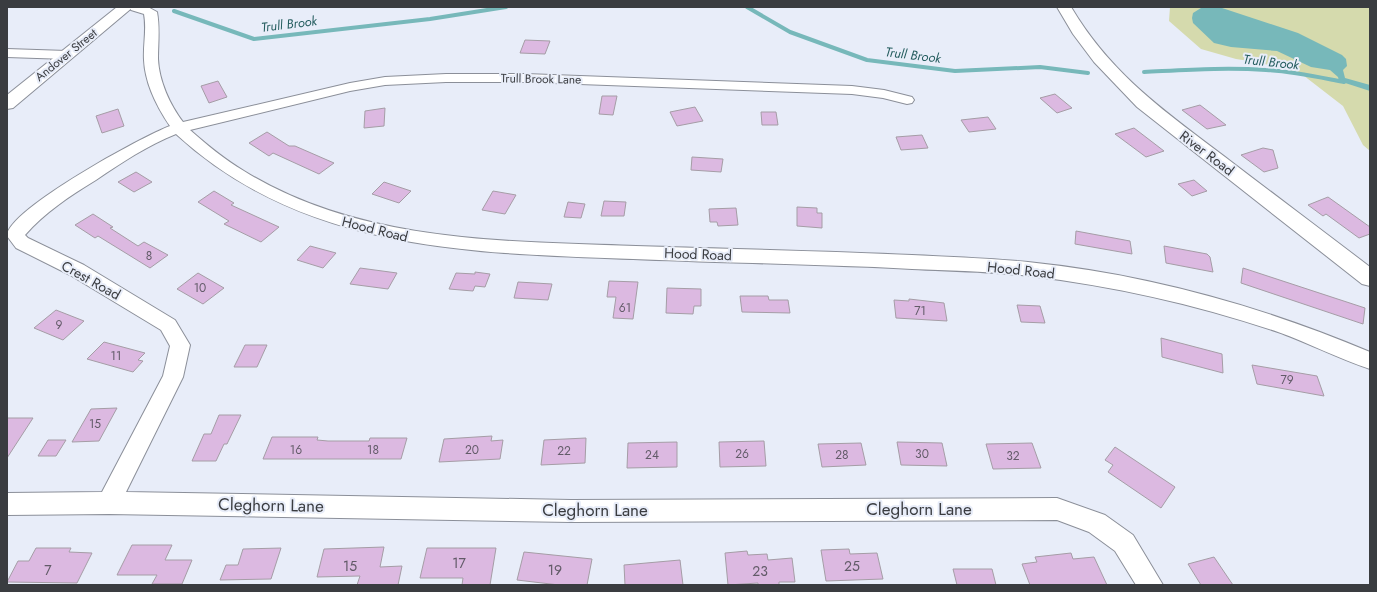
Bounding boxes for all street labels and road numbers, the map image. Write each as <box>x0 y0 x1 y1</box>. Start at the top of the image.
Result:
street label: Andover Street <box>31 24 101 86</box>
street label: Trull Brook Lane <box>501 69 581 89</box>
street label: River Road <box>1175 126 1239 180</box>
street label: Hood Road <box>340 211 410 247</box>
street label: Hood Road <box>664 243 732 265</box>
street label: Crest Road <box>58 256 124 304</box>
street label: Hood Road <box>986 257 1056 283</box>
street label: Cleghorn Lane <box>218 492 324 518</box>
street label: Cleghorn Lane <box>866 497 972 521</box>
street label: Cleghorn Lane <box>542 498 648 522</box>

